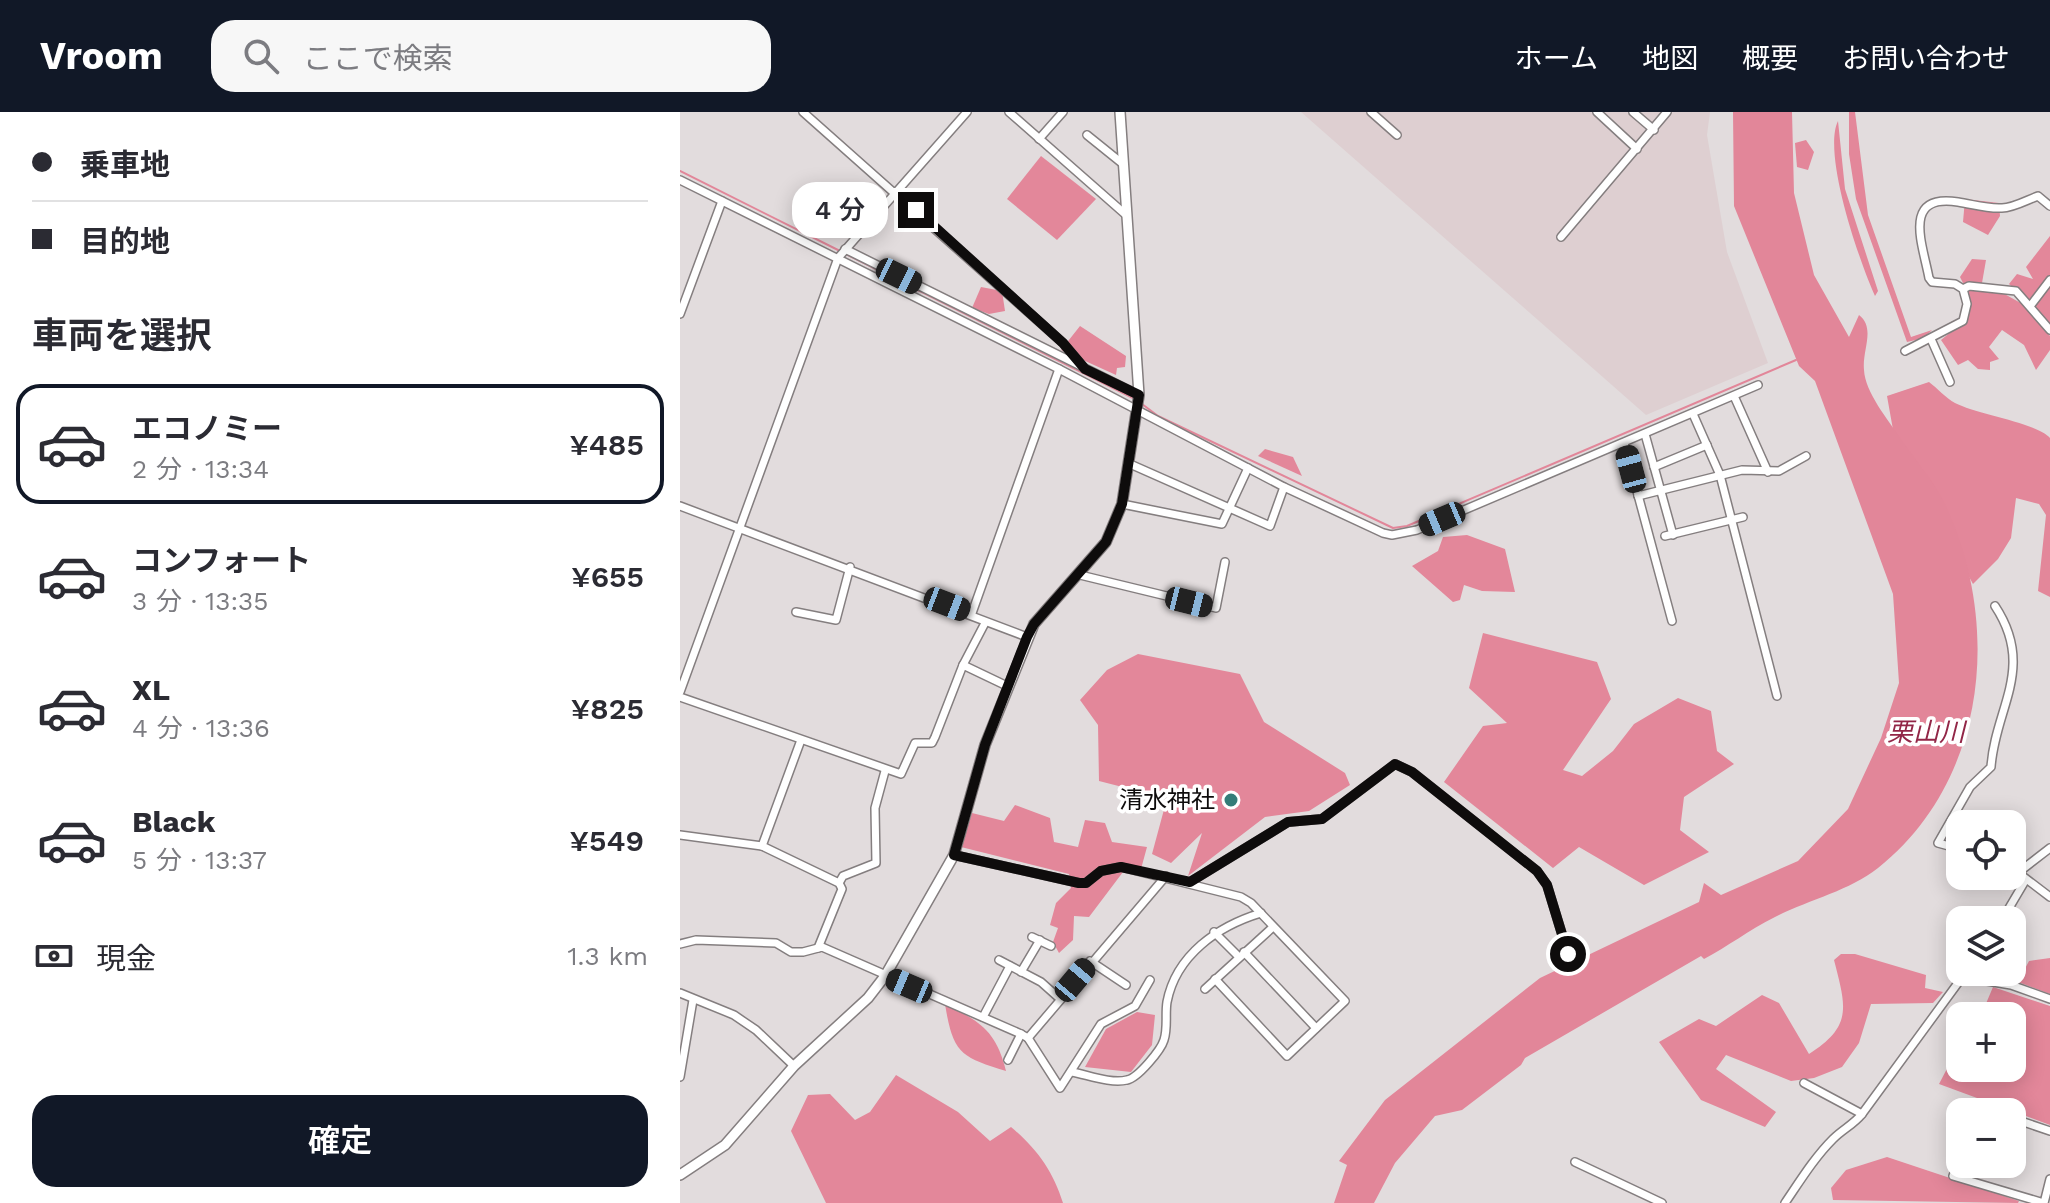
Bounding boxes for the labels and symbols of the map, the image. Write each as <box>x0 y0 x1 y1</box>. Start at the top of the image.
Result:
callout: 4 分 <box>792 182 888 238</box>
route end <box>898 192 934 228</box>
car <box>872 255 926 297</box>
car <box>1613 443 1649 495</box>
car <box>1415 499 1469 539</box>
car <box>920 584 974 624</box>
car <box>1163 585 1215 619</box>
water label: 栗山川 <box>1887 717 1968 747</box>
place label: 清水神社 <box>1119 786 1215 814</box>
marker: 清水神社 <box>1222 791 1240 809</box>
route start <box>1550 936 1586 972</box>
car <box>1050 954 1100 1006</box>
car <box>882 966 936 1006</box>

